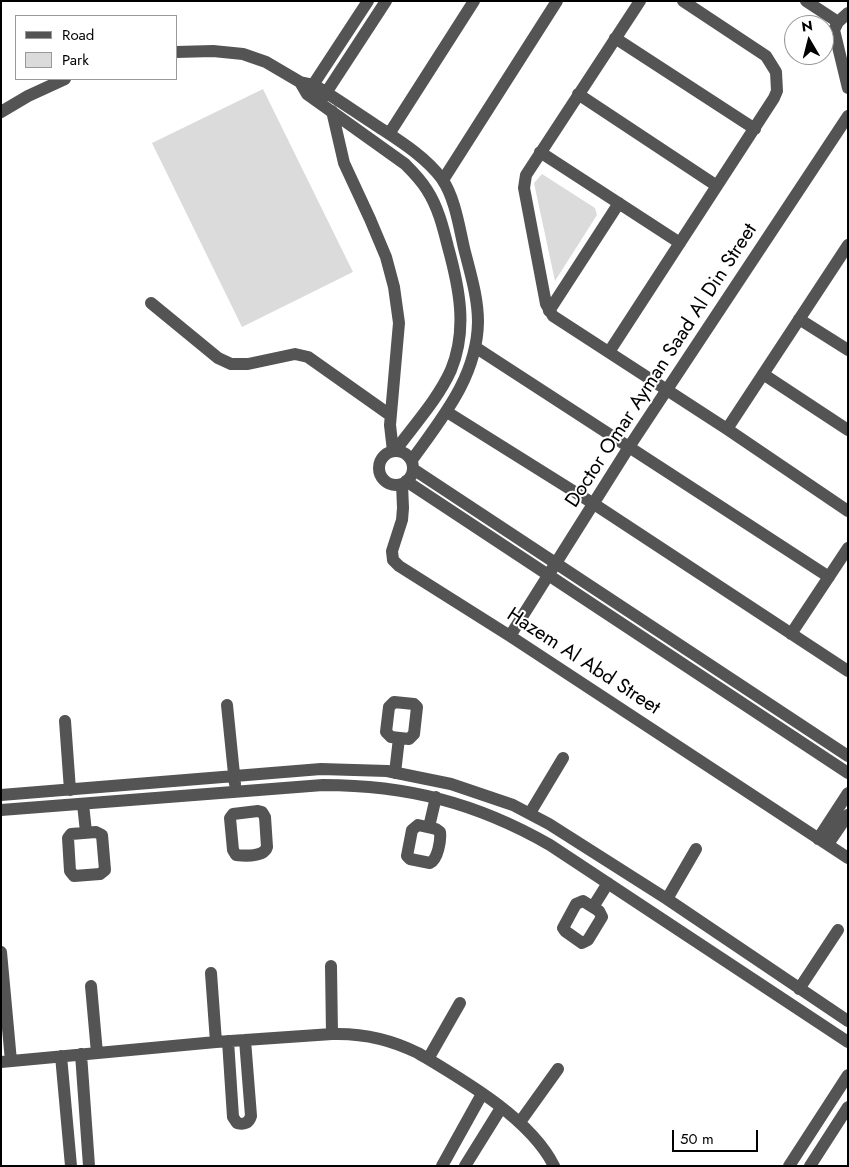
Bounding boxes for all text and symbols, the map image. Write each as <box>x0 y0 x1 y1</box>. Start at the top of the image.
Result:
legend <box>15 15 178 80</box>
north arrow <box>784 15 834 65</box>
text: N <box>800 15 814 37</box>
text: Road <box>62 24 94 46</box>
text: Park <box>62 49 89 71</box>
street label: Doctor Omar Ayman Saad Al Din Street <box>561 220 763 512</box>
street label: Hazem Al Abd Street <box>502 603 664 721</box>
scale bar <box>674 1120 760 1152</box>
text: 50 m <box>680 1128 714 1150</box>

